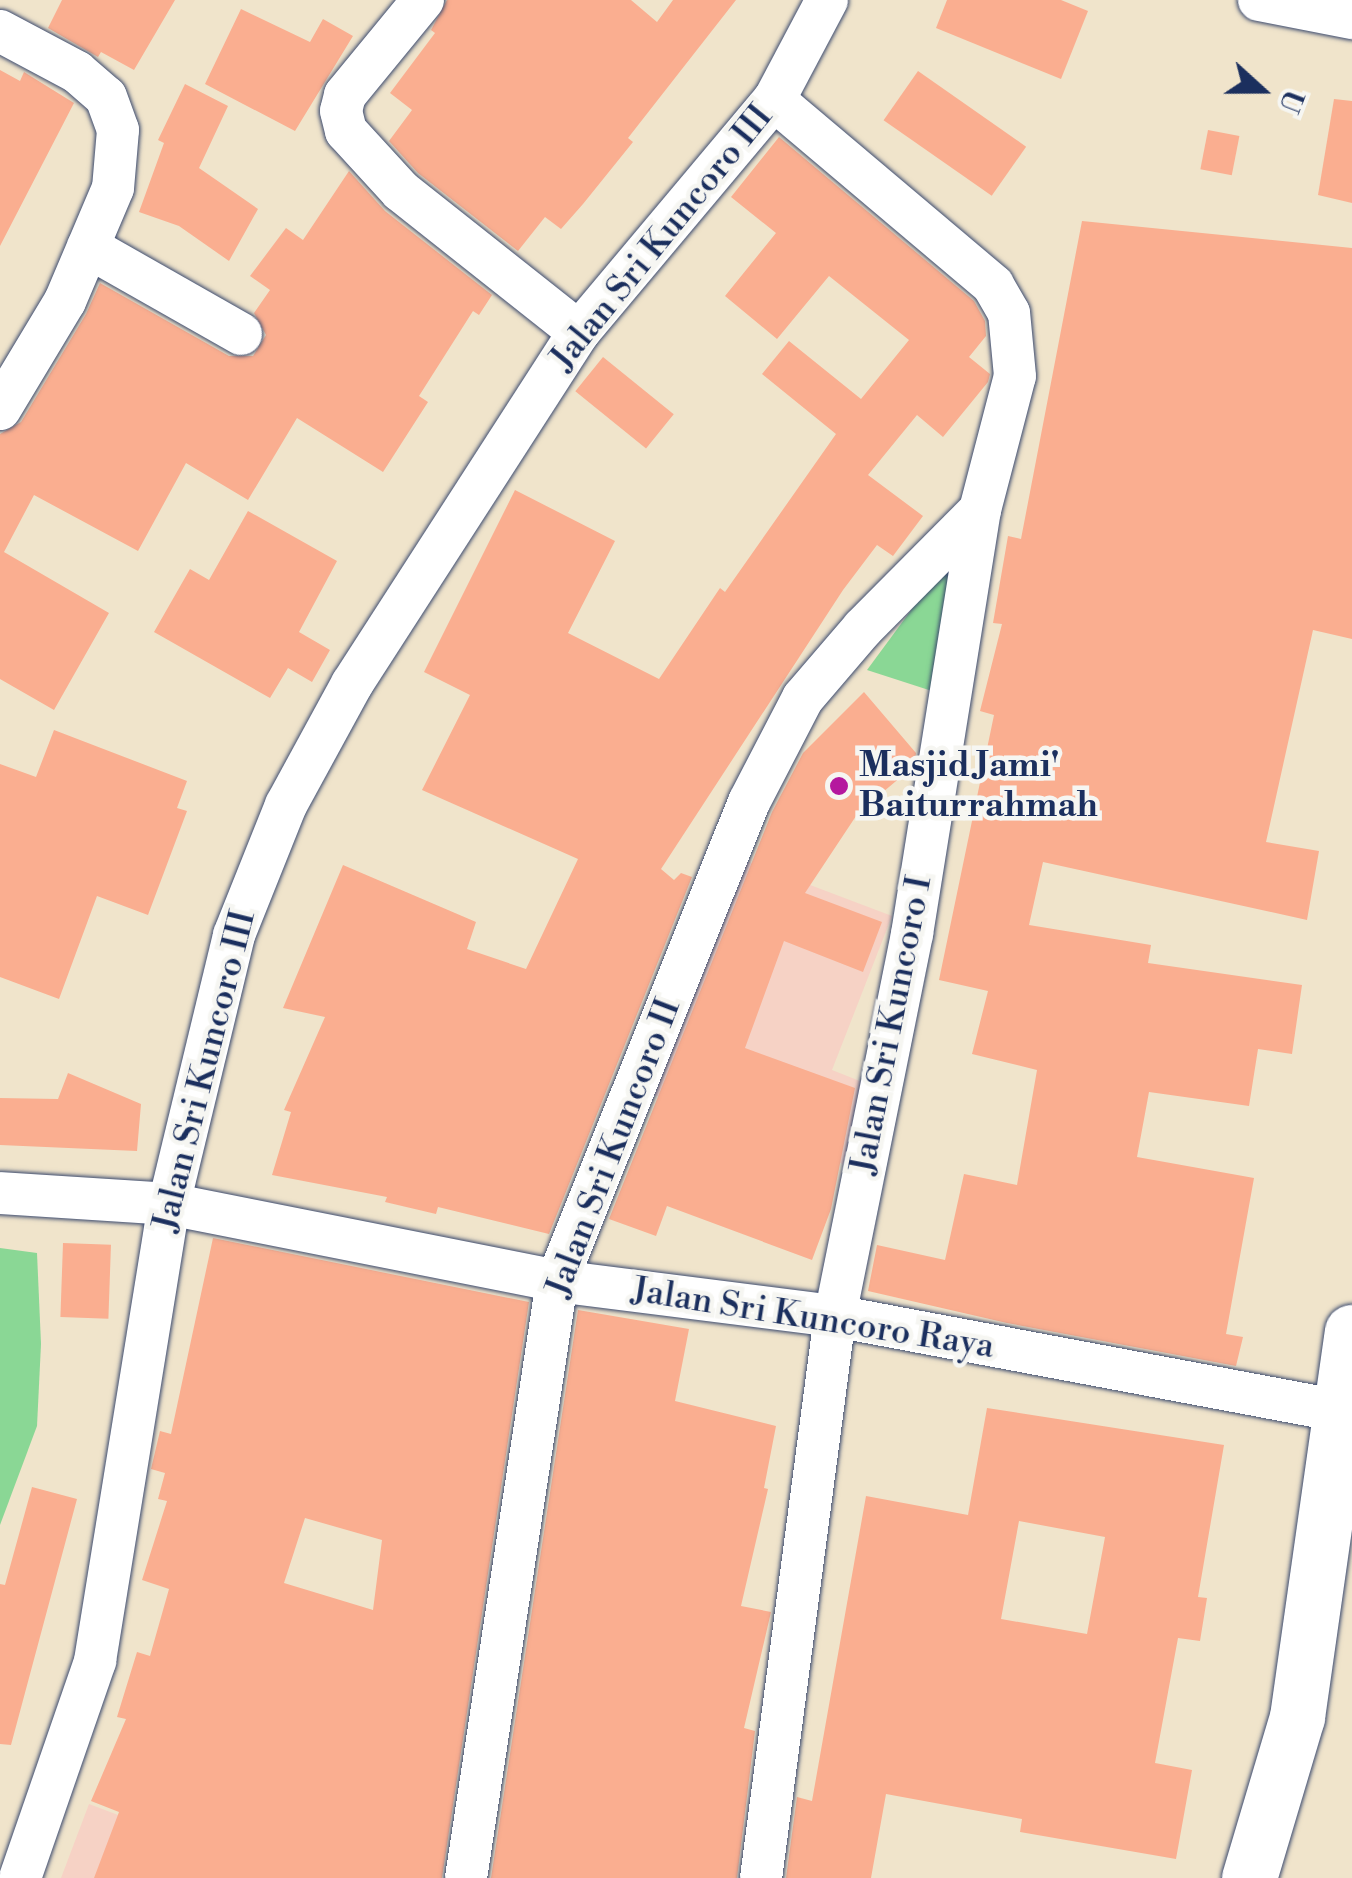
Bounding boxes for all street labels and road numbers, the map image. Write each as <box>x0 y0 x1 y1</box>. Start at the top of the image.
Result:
street label: Jalan Sri Kuncoro III <box>542 97 782 379</box>
street label: Jalan Sri Kuncoro I <box>843 873 941 1177</box>
street label: Jalan Sri Kuncoro III <box>145 906 265 1236</box>
street label: Jalan Sri Kuncoro II <box>538 993 690 1303</box>
street label: Jalan Sri Kuncoro Raya <box>629 1270 997 1368</box>

